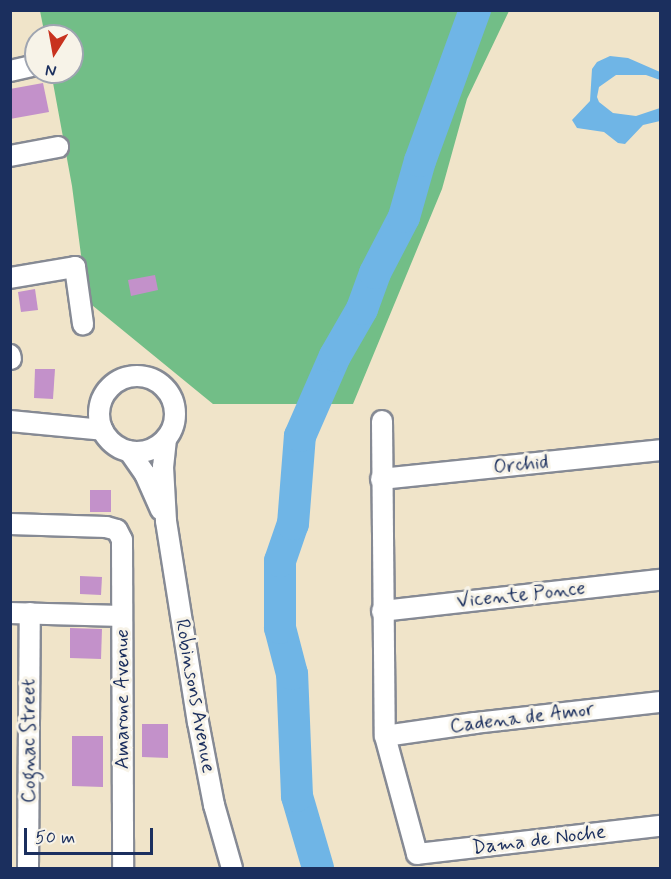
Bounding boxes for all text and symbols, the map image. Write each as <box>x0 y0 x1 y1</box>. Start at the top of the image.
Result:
north arrow <box>24 24 84 84</box>
text: N <box>44 59 58 82</box>
street label: Orchid <box>492 450 550 480</box>
street label: Vicente Ponce <box>458 577 584 613</box>
street label: Robinsons Avenue <box>170 617 220 775</box>
street label: Amarone Avenue <box>110 628 134 770</box>
street label: Cognac Street <box>17 677 41 805</box>
street label: Cadena de Amor <box>448 697 596 739</box>
scale bar <box>27 816 156 854</box>
street label: Dama de Noche <box>471 820 607 860</box>
text: 50 m <box>35 826 75 850</box>

